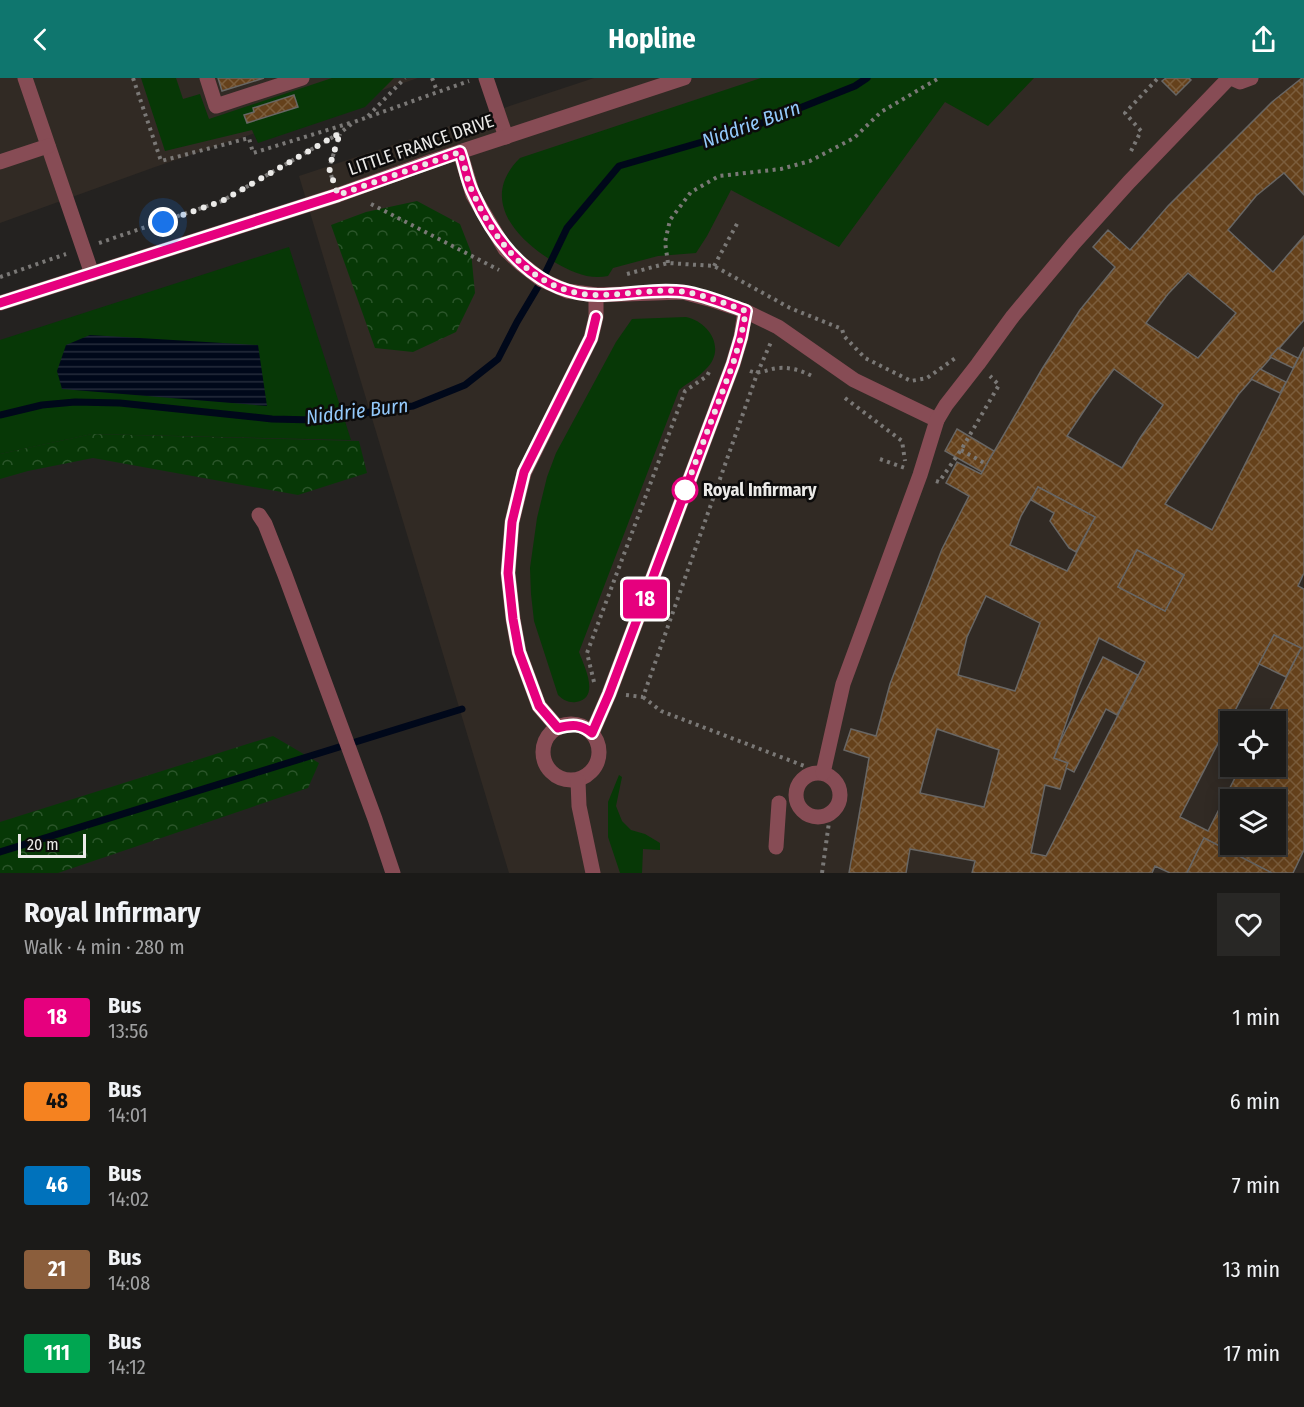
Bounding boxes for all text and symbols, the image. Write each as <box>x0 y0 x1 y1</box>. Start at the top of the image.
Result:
icon: back <box>24 23 57 56</box>
text: Hopline <box>608 23 696 55</box>
icon: share <box>1247 23 1280 56</box>
water label: Niddrie Burn <box>698 95 804 153</box>
street label: LITTLE FRANCE DRIVE <box>345 110 497 180</box>
your location <box>148 207 178 237</box>
water label: Niddrie Burn <box>304 393 410 429</box>
marker: Royal Infirmary <box>672 477 698 503</box>
place label: Royal Infirmary <box>703 479 817 501</box>
line badge: 18 <box>618 580 672 618</box>
text: 18 <box>635 586 655 612</box>
map controls <box>1220 711 1286 855</box>
button: locate <box>1220 711 1286 777</box>
button: layers <box>1220 789 1286 855</box>
scale bar <box>18 831 86 858</box>
text: 20 m <box>27 835 58 854</box>
button: heart <box>1217 893 1280 956</box>
text: Royal Infirmary <box>24 896 201 929</box>
text: Walk · 4 min · 280 m <box>24 935 185 959</box>
text: Bus <box>108 992 141 1019</box>
text: 18 <box>47 1004 67 1030</box>
text: 1 min <box>1232 1004 1280 1031</box>
text: 13:56 <box>108 1019 148 1043</box>
text: Bus <box>108 1076 141 1103</box>
text: 48 <box>46 1088 68 1114</box>
text: 6 min <box>1230 1088 1280 1115</box>
text: 14:01 <box>108 1103 147 1127</box>
text: Bus <box>108 1160 141 1187</box>
text: 46 <box>46 1172 68 1198</box>
text: 7 min <box>1232 1172 1280 1199</box>
text: 14:02 <box>108 1187 149 1211</box>
text: Bus <box>108 1244 141 1271</box>
text: 21 <box>48 1256 66 1282</box>
text: 13 min <box>1222 1256 1280 1283</box>
text: 14:08 <box>108 1271 150 1295</box>
text: Bus <box>108 1328 141 1355</box>
text: 111 <box>44 1340 70 1366</box>
text: 17 min <box>1223 1340 1280 1367</box>
text: 14:12 <box>108 1355 146 1379</box>

